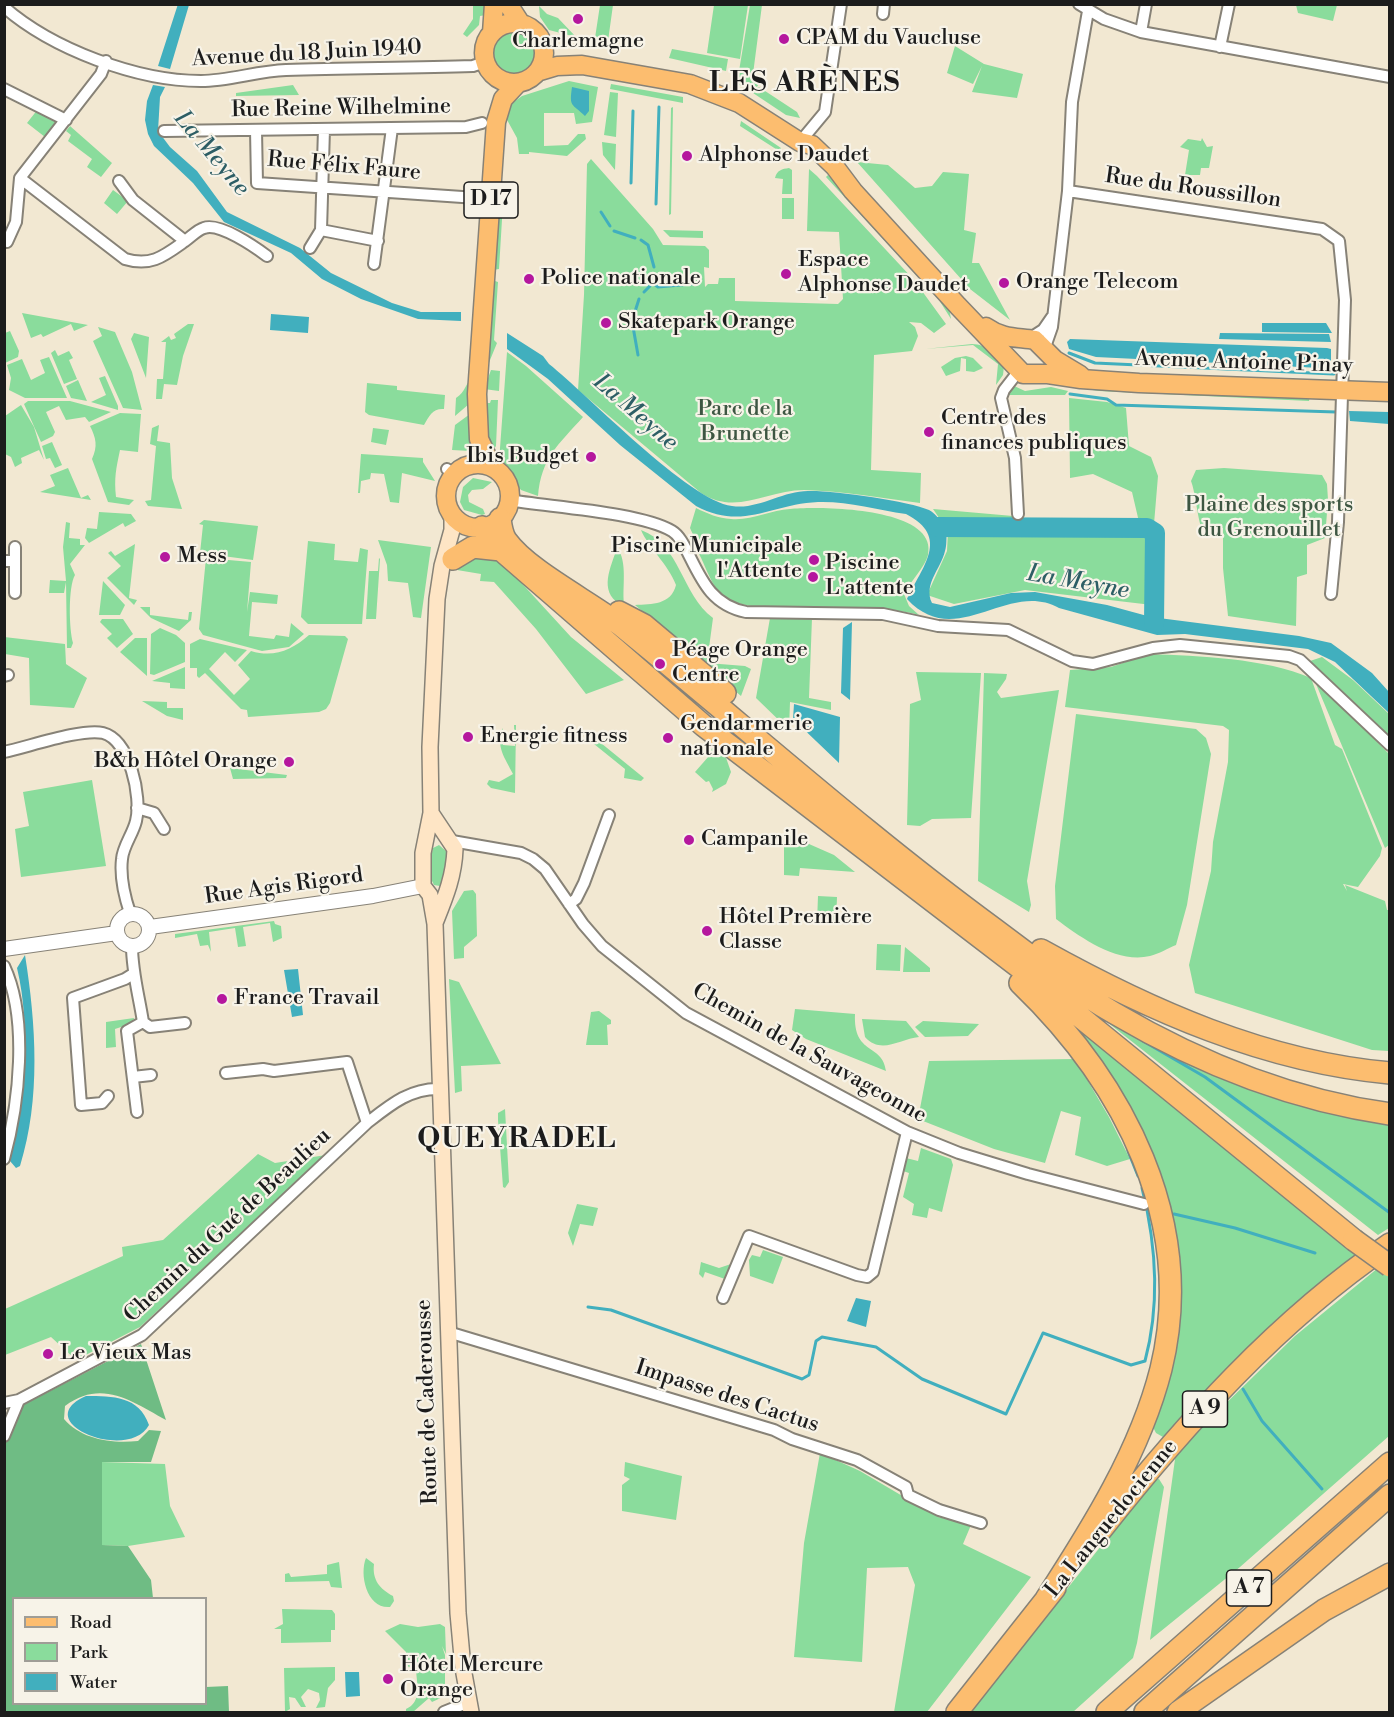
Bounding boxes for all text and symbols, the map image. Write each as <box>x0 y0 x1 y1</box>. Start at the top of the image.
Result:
marker: Charlemagne <box>571 12 585 26</box>
place label: CPAM du Vaucluse <box>796 26 981 52</box>
place label: Charlemagne <box>512 29 644 55</box>
marker: CPAM du Vaucluse <box>777 32 791 46</box>
street label: Avenue du 18 Juin 1940 <box>191 35 423 73</box>
district label: LES ARÈNES <box>709 67 901 101</box>
street label: Rue Reine Wilhelmine <box>231 94 451 124</box>
water label: La Meyne <box>167 106 255 202</box>
place label: Alphonse Daudet <box>699 143 869 169</box>
street label: Rue Félix Faure <box>266 147 422 187</box>
marker: Alphonse Daudet <box>680 149 694 163</box>
street label: Rue du Roussillon <box>1103 164 1283 214</box>
road number: D 17 <box>464 182 518 218</box>
place label: Espace Alphonse Daudet <box>798 248 968 300</box>
place label: Police nationale <box>541 266 701 292</box>
marker: Espace Alphonse Daudet <box>779 267 793 281</box>
place label: Orange Telecom <box>1016 270 1179 296</box>
marker: Police nationale <box>522 272 536 286</box>
marker: Orange Telecom <box>997 276 1011 290</box>
place label: Skatepark Orange <box>618 310 795 336</box>
marker: Skatepark Orange <box>599 316 613 330</box>
street label: Avenue Antoine Pinay <box>1134 346 1354 380</box>
water label: La Meyne <box>587 369 683 457</box>
park label: Parc de la Brunette <box>697 397 793 448</box>
place label: Centre des finances publiques <box>941 406 1127 458</box>
marker: Centre des finances publiques <box>922 425 936 439</box>
place label: Ibis Budget <box>466 444 579 470</box>
marker: Ibis Budget <box>584 450 598 464</box>
park label: Plaine des sports du Grenouillet <box>1185 493 1353 544</box>
place label: Piscine Municipale l'Attente <box>611 534 802 586</box>
place label: Mess <box>177 544 227 570</box>
marker: Mess <box>158 550 172 564</box>
place label: Piscine L'attente <box>825 551 914 602</box>
marker: Piscine Municipale l'Attente <box>807 553 821 567</box>
water label: La Meyne <box>1025 560 1131 606</box>
marker: Piscine L'attente <box>806 570 820 584</box>
place label: Péage Orange Centre <box>672 638 808 690</box>
marker: Péage Orange Centre <box>653 657 667 671</box>
place label: Gendarmerie nationale <box>680 712 813 764</box>
place label: Energie fitness <box>480 724 628 750</box>
marker: Energie fitness <box>461 730 475 744</box>
marker: Gendarmerie nationale <box>661 731 675 745</box>
place label: B&b Hôtel Orange <box>94 749 277 775</box>
marker: B&b Hôtel Orange <box>282 755 296 769</box>
place label: Campanile <box>701 827 808 853</box>
marker: Campanile <box>682 833 696 847</box>
street label: Rue Agis Rigord <box>203 863 365 911</box>
place label: Hôtel Première Classe <box>719 905 872 956</box>
marker: Hôtel Première Classe <box>700 924 714 938</box>
street label: Chemin de la Sauvageonne <box>687 978 931 1130</box>
place label: France Travail <box>234 986 379 1012</box>
marker: France Travail <box>215 992 229 1006</box>
street label: Chemin du Gué de Beaulieu <box>119 1123 337 1329</box>
district label: QUEYRADEL <box>417 1123 617 1157</box>
street label: Route de Caderousse <box>411 1299 445 1505</box>
place label: Le Vieux Mas <box>60 1341 191 1367</box>
marker: Le Vieux Mas <box>41 1347 55 1361</box>
street label: Impasse des Cactus <box>632 1355 822 1439</box>
road number: A 9 <box>1182 1391 1228 1427</box>
street label: La Languedocienne <box>1040 1435 1184 1603</box>
road number: A 7 <box>1226 1570 1272 1606</box>
legend <box>12 1597 207 1705</box>
text: Road <box>70 1611 112 1634</box>
text: Park <box>70 1641 107 1664</box>
place label: Hôtel Mercure Orange <box>400 1653 543 1705</box>
text: Water <box>70 1671 117 1694</box>
marker: Hôtel Mercure Orange <box>381 1672 395 1686</box>

